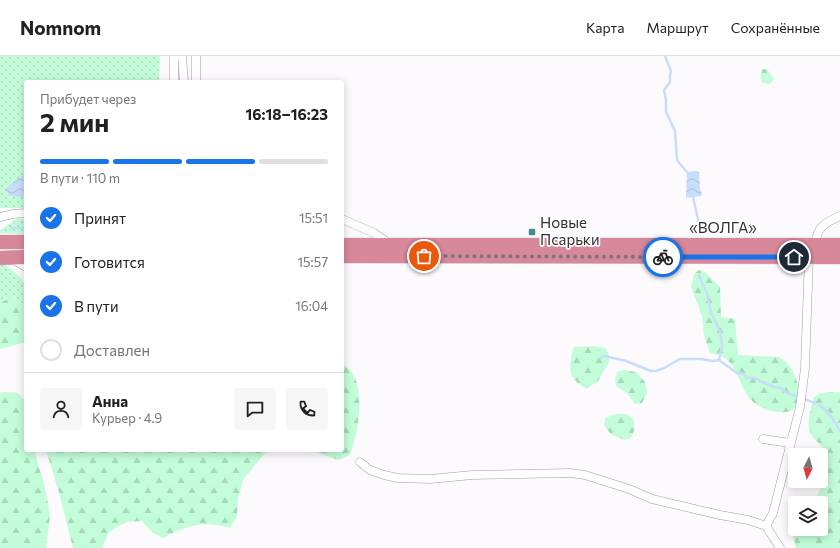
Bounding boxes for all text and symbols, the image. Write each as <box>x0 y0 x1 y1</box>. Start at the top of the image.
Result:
text: Nomnom <box>20 16 101 39</box>
text: Карта <box>586 19 624 36</box>
text: Маршрут <box>646 19 709 36</box>
text: Сохранённые <box>731 19 820 36</box>
text: Прибудет через <box>40 91 136 107</box>
text: 16:18–16:23 <box>245 105 328 123</box>
text: 2 мин <box>40 106 109 137</box>
text: В пути · 110 m <box>40 170 120 186</box>
icon: check <box>40 207 62 229</box>
text: Принят <box>74 209 126 227</box>
text: 15:51 <box>299 210 328 226</box>
place label: Новые Псарьки <box>540 213 600 248</box>
street label: «ВОЛГА» <box>689 218 757 236</box>
marker: Новые Псарьки <box>527 227 537 237</box>
courier <box>643 237 683 277</box>
pin <box>407 239 441 273</box>
pin <box>777 240 811 274</box>
icon: bag <box>413 245 435 267</box>
icon: bike <box>652 246 674 268</box>
icon: home <box>783 246 805 268</box>
icon: check <box>40 251 62 273</box>
text: Готовится <box>74 253 145 271</box>
text: 15:57 <box>298 254 328 270</box>
icon: check <box>40 295 62 317</box>
text: В пути <box>74 297 119 315</box>
text: 16:04 <box>295 298 328 314</box>
text: Доставлен <box>74 341 150 359</box>
button: person <box>40 388 82 430</box>
button: chat <box>234 388 276 430</box>
button: phone <box>286 388 328 430</box>
text: Анна <box>92 392 128 410</box>
text: Курьер · 4.9 <box>92 410 162 426</box>
north arrow <box>788 448 828 488</box>
map controls <box>788 448 828 536</box>
button: layers <box>788 496 828 536</box>

